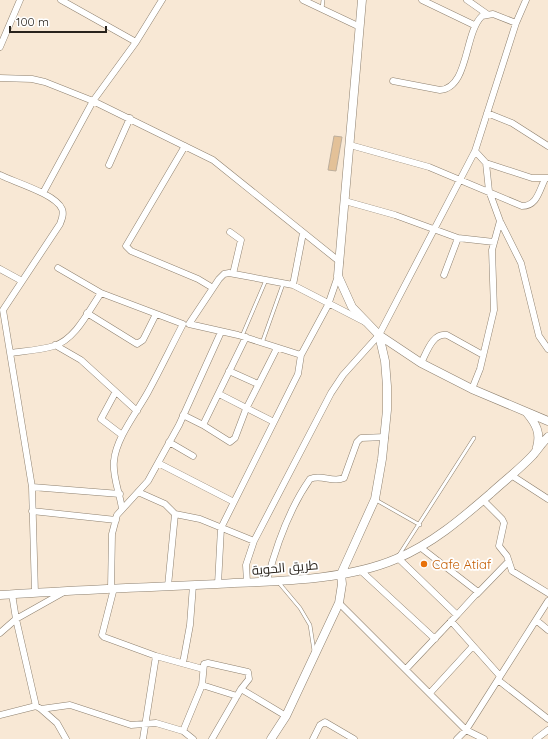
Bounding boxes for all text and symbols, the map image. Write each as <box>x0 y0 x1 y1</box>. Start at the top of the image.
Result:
scale bar <box>10 8 106 34</box>
text: 100 m <box>16 14 49 29</box>
street label: طريق الحوية <box>251 556 319 578</box>
place label: Cafe Atiaf <box>432 556 492 572</box>
marker: Cafe Atiaf <box>419 559 429 569</box>

